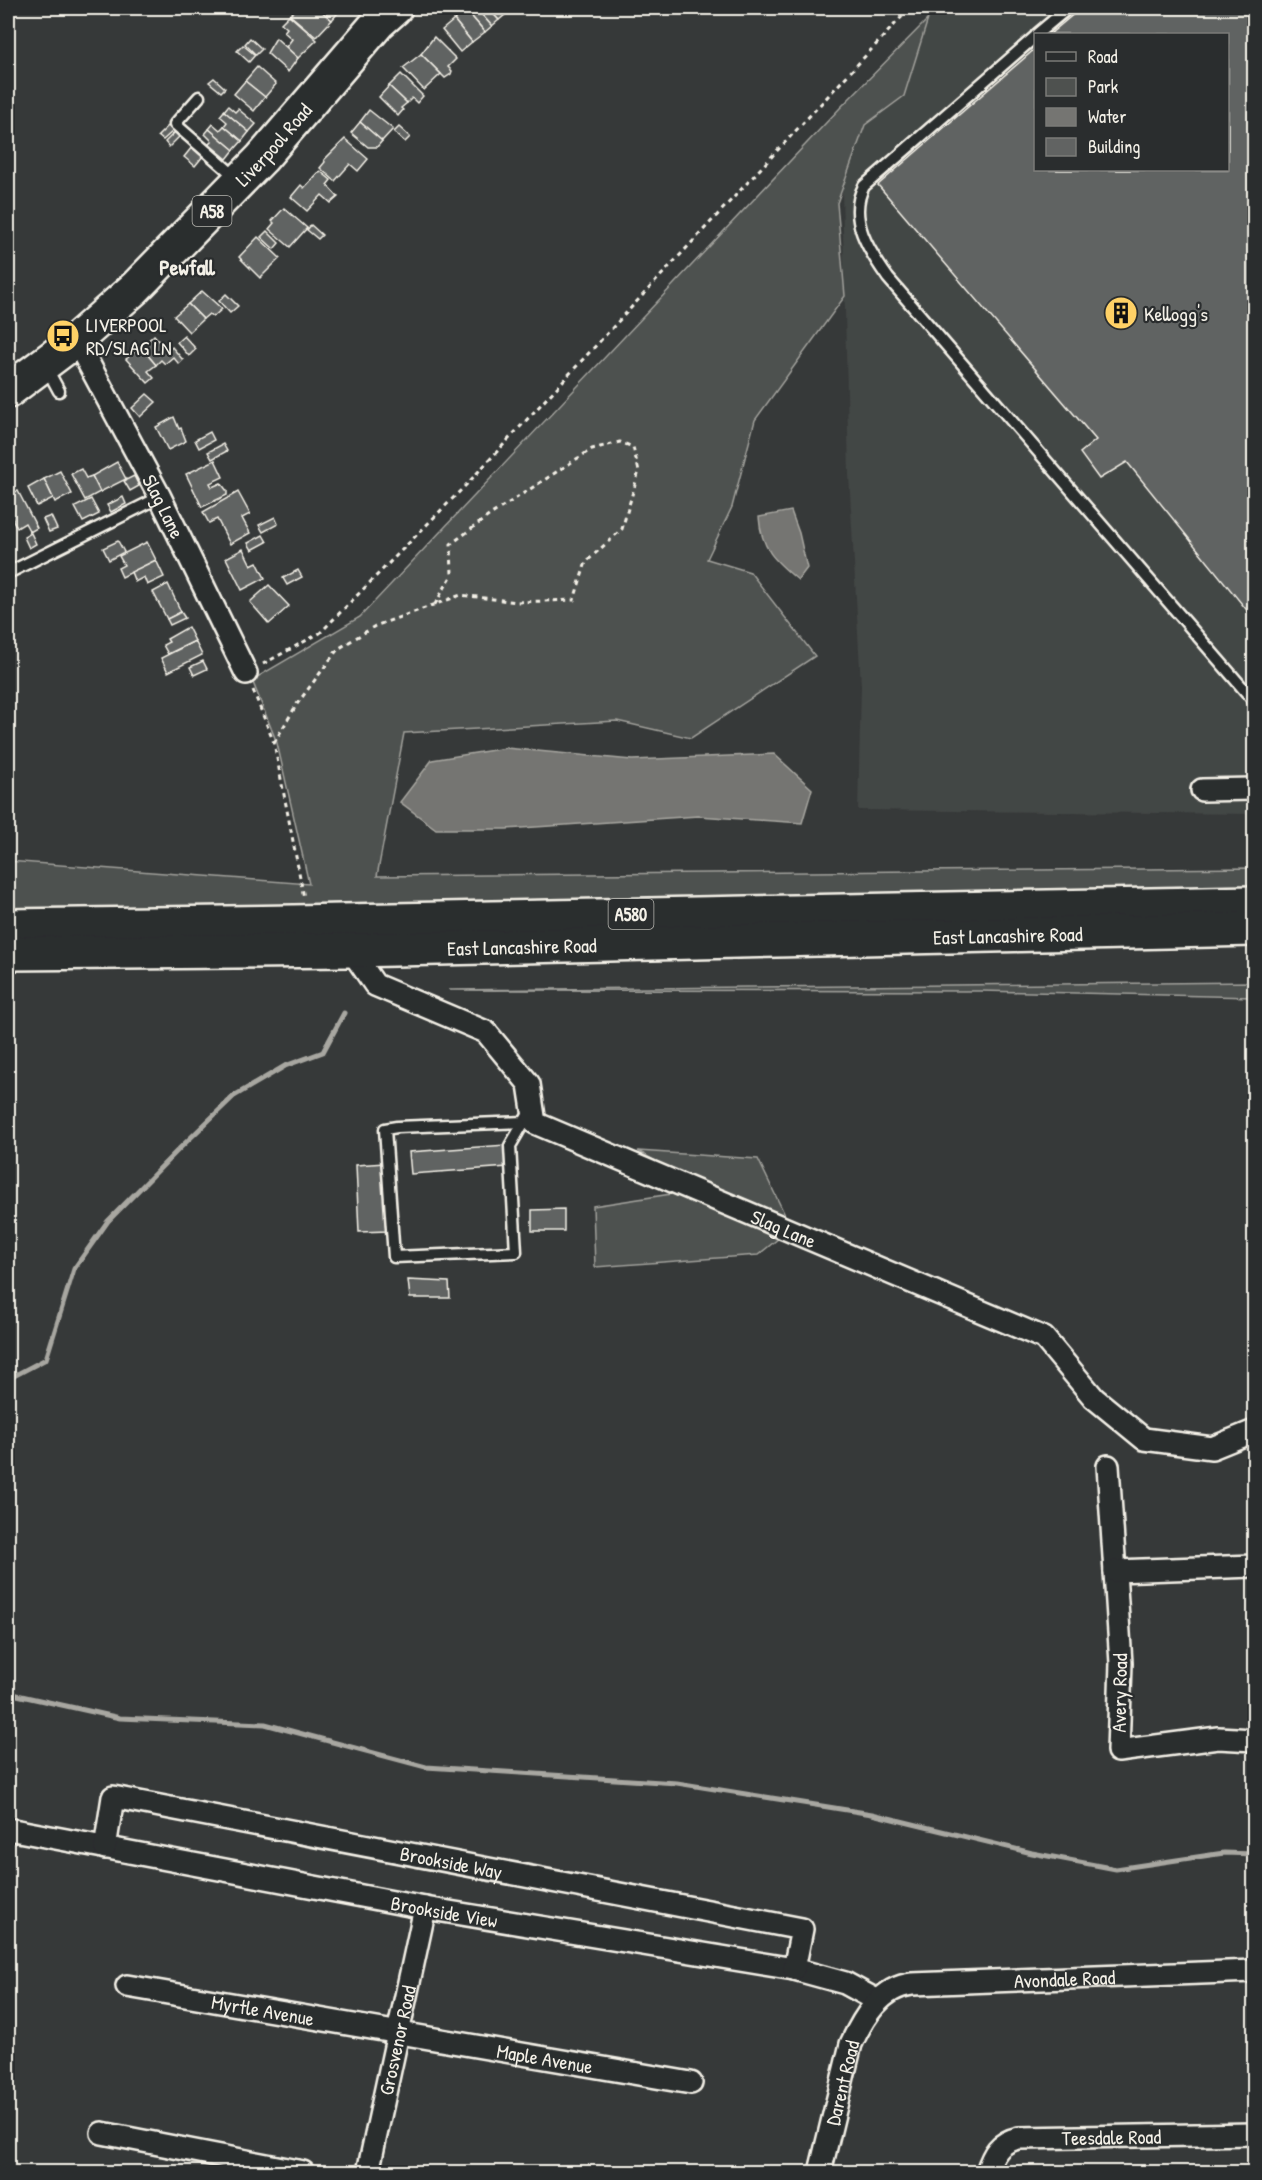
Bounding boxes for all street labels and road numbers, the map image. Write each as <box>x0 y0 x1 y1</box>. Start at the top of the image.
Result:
street label: Liverpool Road <box>229 97 317 192</box>
road number: A58 <box>192 196 232 226</box>
street label: Slag Lane <box>137 469 191 543</box>
road number: A580 <box>608 899 654 929</box>
street label: East Lancashire Road <box>933 919 1083 950</box>
street label: East Lancashire Road <box>447 931 597 961</box>
street label: Slag Lane <box>747 1202 820 1254</box>
street label: Avery Road <box>1105 1653 1133 1733</box>
street label: Brookside Way <box>398 1839 505 1885</box>
street label: Brookside View <box>389 1888 500 1933</box>
street label: Avondale Road <box>1013 1963 1116 1994</box>
street label: Grosvenor Road <box>372 1983 421 2097</box>
street label: Myrtle Avenue <box>210 1987 316 2031</box>
street label: Maple Avenue <box>495 2036 595 2079</box>
street label: Darent Road <box>818 2037 865 2128</box>
street label: Teesdale Road <box>1061 2122 1162 2151</box>

